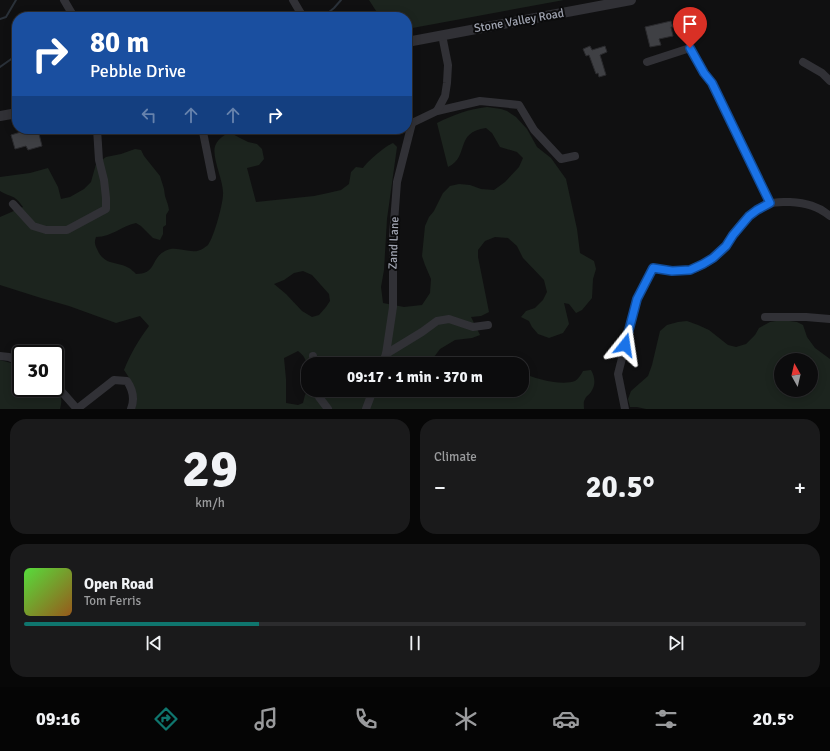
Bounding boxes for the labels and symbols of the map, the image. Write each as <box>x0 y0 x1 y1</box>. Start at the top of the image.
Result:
street label: Stone Valley Road <box>473 6 565 36</box>
pin <box>673 7.0 707 48</box>
street label: Zand Lane <box>386 216 402 270</box>
position arrow <box>604 324 646 366</box>
speed limit sign: 30 <box>12 345 64 397</box>
north arrow <box>774 353 818 397</box>

